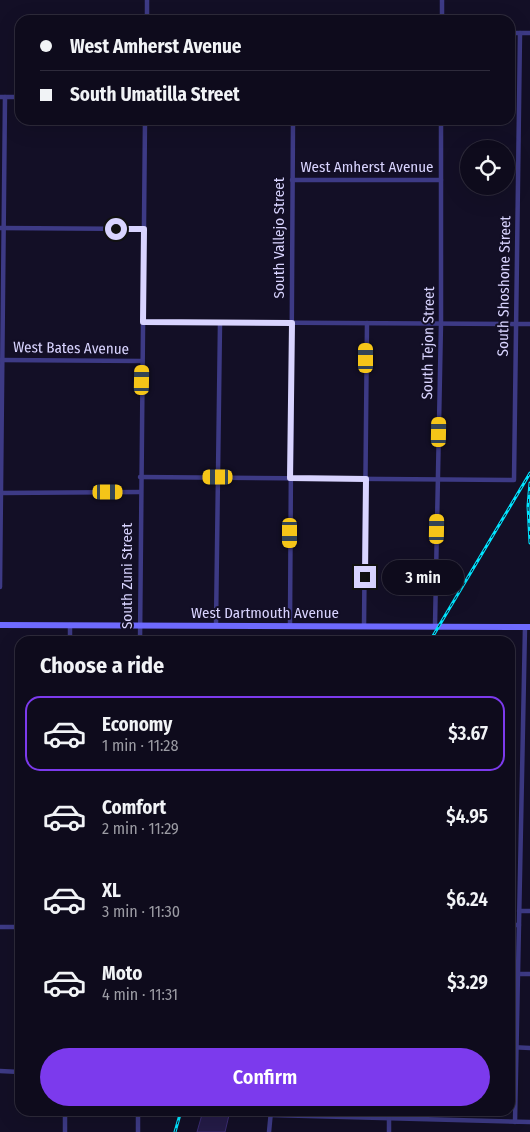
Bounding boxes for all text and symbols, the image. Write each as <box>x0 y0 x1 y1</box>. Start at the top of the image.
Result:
text: West Amherst Avenue <box>70 35 241 58</box>
text: South Umatilla Street <box>70 83 240 106</box>
map controls <box>460 140 515 195</box>
button: locate <box>460 140 515 195</box>
street label: West Amherst Avenue <box>300 158 434 176</box>
street label: South Vallejo Street <box>270 177 288 299</box>
street label: South Shoshone Street <box>494 215 514 356</box>
route start <box>105 218 127 240</box>
street label: South Tejon Street <box>418 286 438 400</box>
street label: West Bates Avenue <box>13 338 129 358</box>
car <box>358 343 373 373</box>
car <box>134 365 149 395</box>
car <box>431 417 446 447</box>
car <box>203 470 233 485</box>
car <box>93 485 123 500</box>
car <box>429 514 444 544</box>
car <box>282 518 297 548</box>
street label: South Zuni Street <box>118 523 136 629</box>
callout: 3 min <box>382 560 465 594</box>
route end <box>354 566 376 588</box>
text: 3 min <box>405 568 441 587</box>
street label: West Dartmouth Avenue <box>191 604 339 622</box>
text: Choose a ride <box>40 652 164 679</box>
icon: car <box>42 711 87 756</box>
text: Economy <box>102 713 172 736</box>
text: $3.67 <box>448 722 488 745</box>
text: 1 min · 11:28 <box>102 736 178 755</box>
icon: car <box>42 794 87 839</box>
text: Comfort <box>102 796 166 819</box>
text: $4.95 <box>446 805 488 828</box>
text: 2 min · 11:29 <box>102 819 179 838</box>
icon: car <box>42 877 87 922</box>
text: XL <box>102 879 121 902</box>
text: $6.24 <box>447 888 488 911</box>
text: 3 min · 11:30 <box>102 902 180 921</box>
icon: car <box>42 960 87 1005</box>
text: Moto <box>102 962 142 985</box>
text: $3.29 <box>447 971 488 994</box>
text: 4 min · 11:31 <box>102 985 178 1004</box>
button: Confirm <box>40 1048 490 1106</box>

